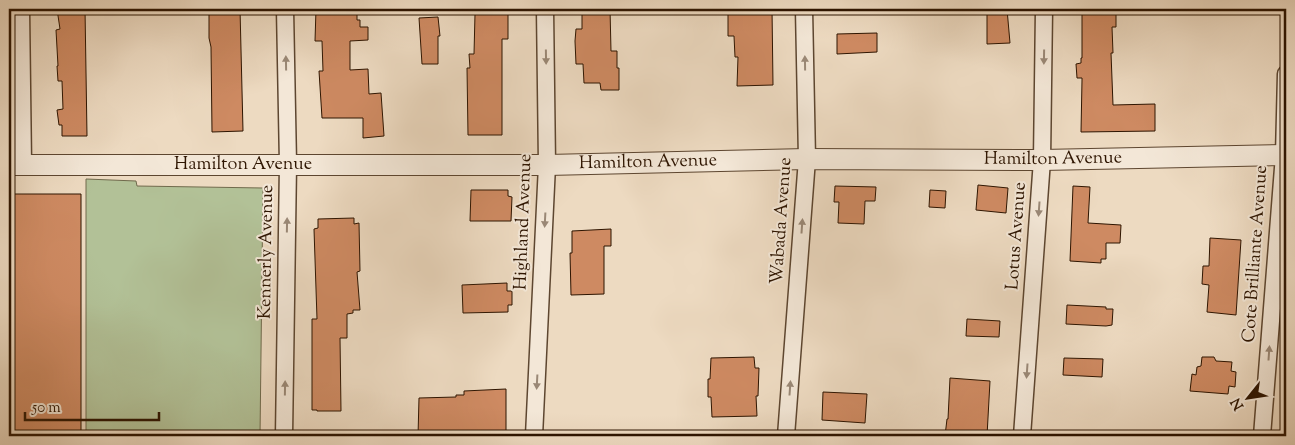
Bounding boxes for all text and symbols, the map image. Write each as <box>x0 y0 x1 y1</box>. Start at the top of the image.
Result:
one-way arrow <box>542 50 550 66</box>
one-way arrow <box>1040 50 1048 66</box>
one-way arrow <box>282 54 290 70</box>
one-way arrow <box>801 55 809 71</box>
street label: Hamilton Avenue <box>984 145 1122 173</box>
street label: Hamilton Avenue <box>579 148 717 177</box>
street label: Hamilton Avenue <box>174 152 312 178</box>
street label: Highland Avenue <box>509 153 539 291</box>
street label: Wabada Avenue <box>765 157 799 285</box>
street label: Cote Brilliante Avenue <box>1237 164 1275 344</box>
street label: Lotus Avenue <box>1000 181 1034 291</box>
street label: Kennerly Avenue <box>253 185 281 319</box>
one-way arrow <box>1034 201 1042 217</box>
one-way arrow <box>540 212 548 228</box>
one-way arrow <box>283 217 291 233</box>
one-way arrow <box>798 217 806 233</box>
one-way arrow <box>1265 344 1273 360</box>
one-way arrow <box>1023 363 1031 379</box>
north arrow <box>1222 372 1272 422</box>
one-way arrow <box>533 374 541 390</box>
one-way arrow <box>281 379 289 395</box>
one-way arrow <box>786 379 794 395</box>
scale bar <box>25 390 159 422</box>
text: N <box>1227 394 1250 413</box>
text: 50 m <box>31 398 61 419</box>

